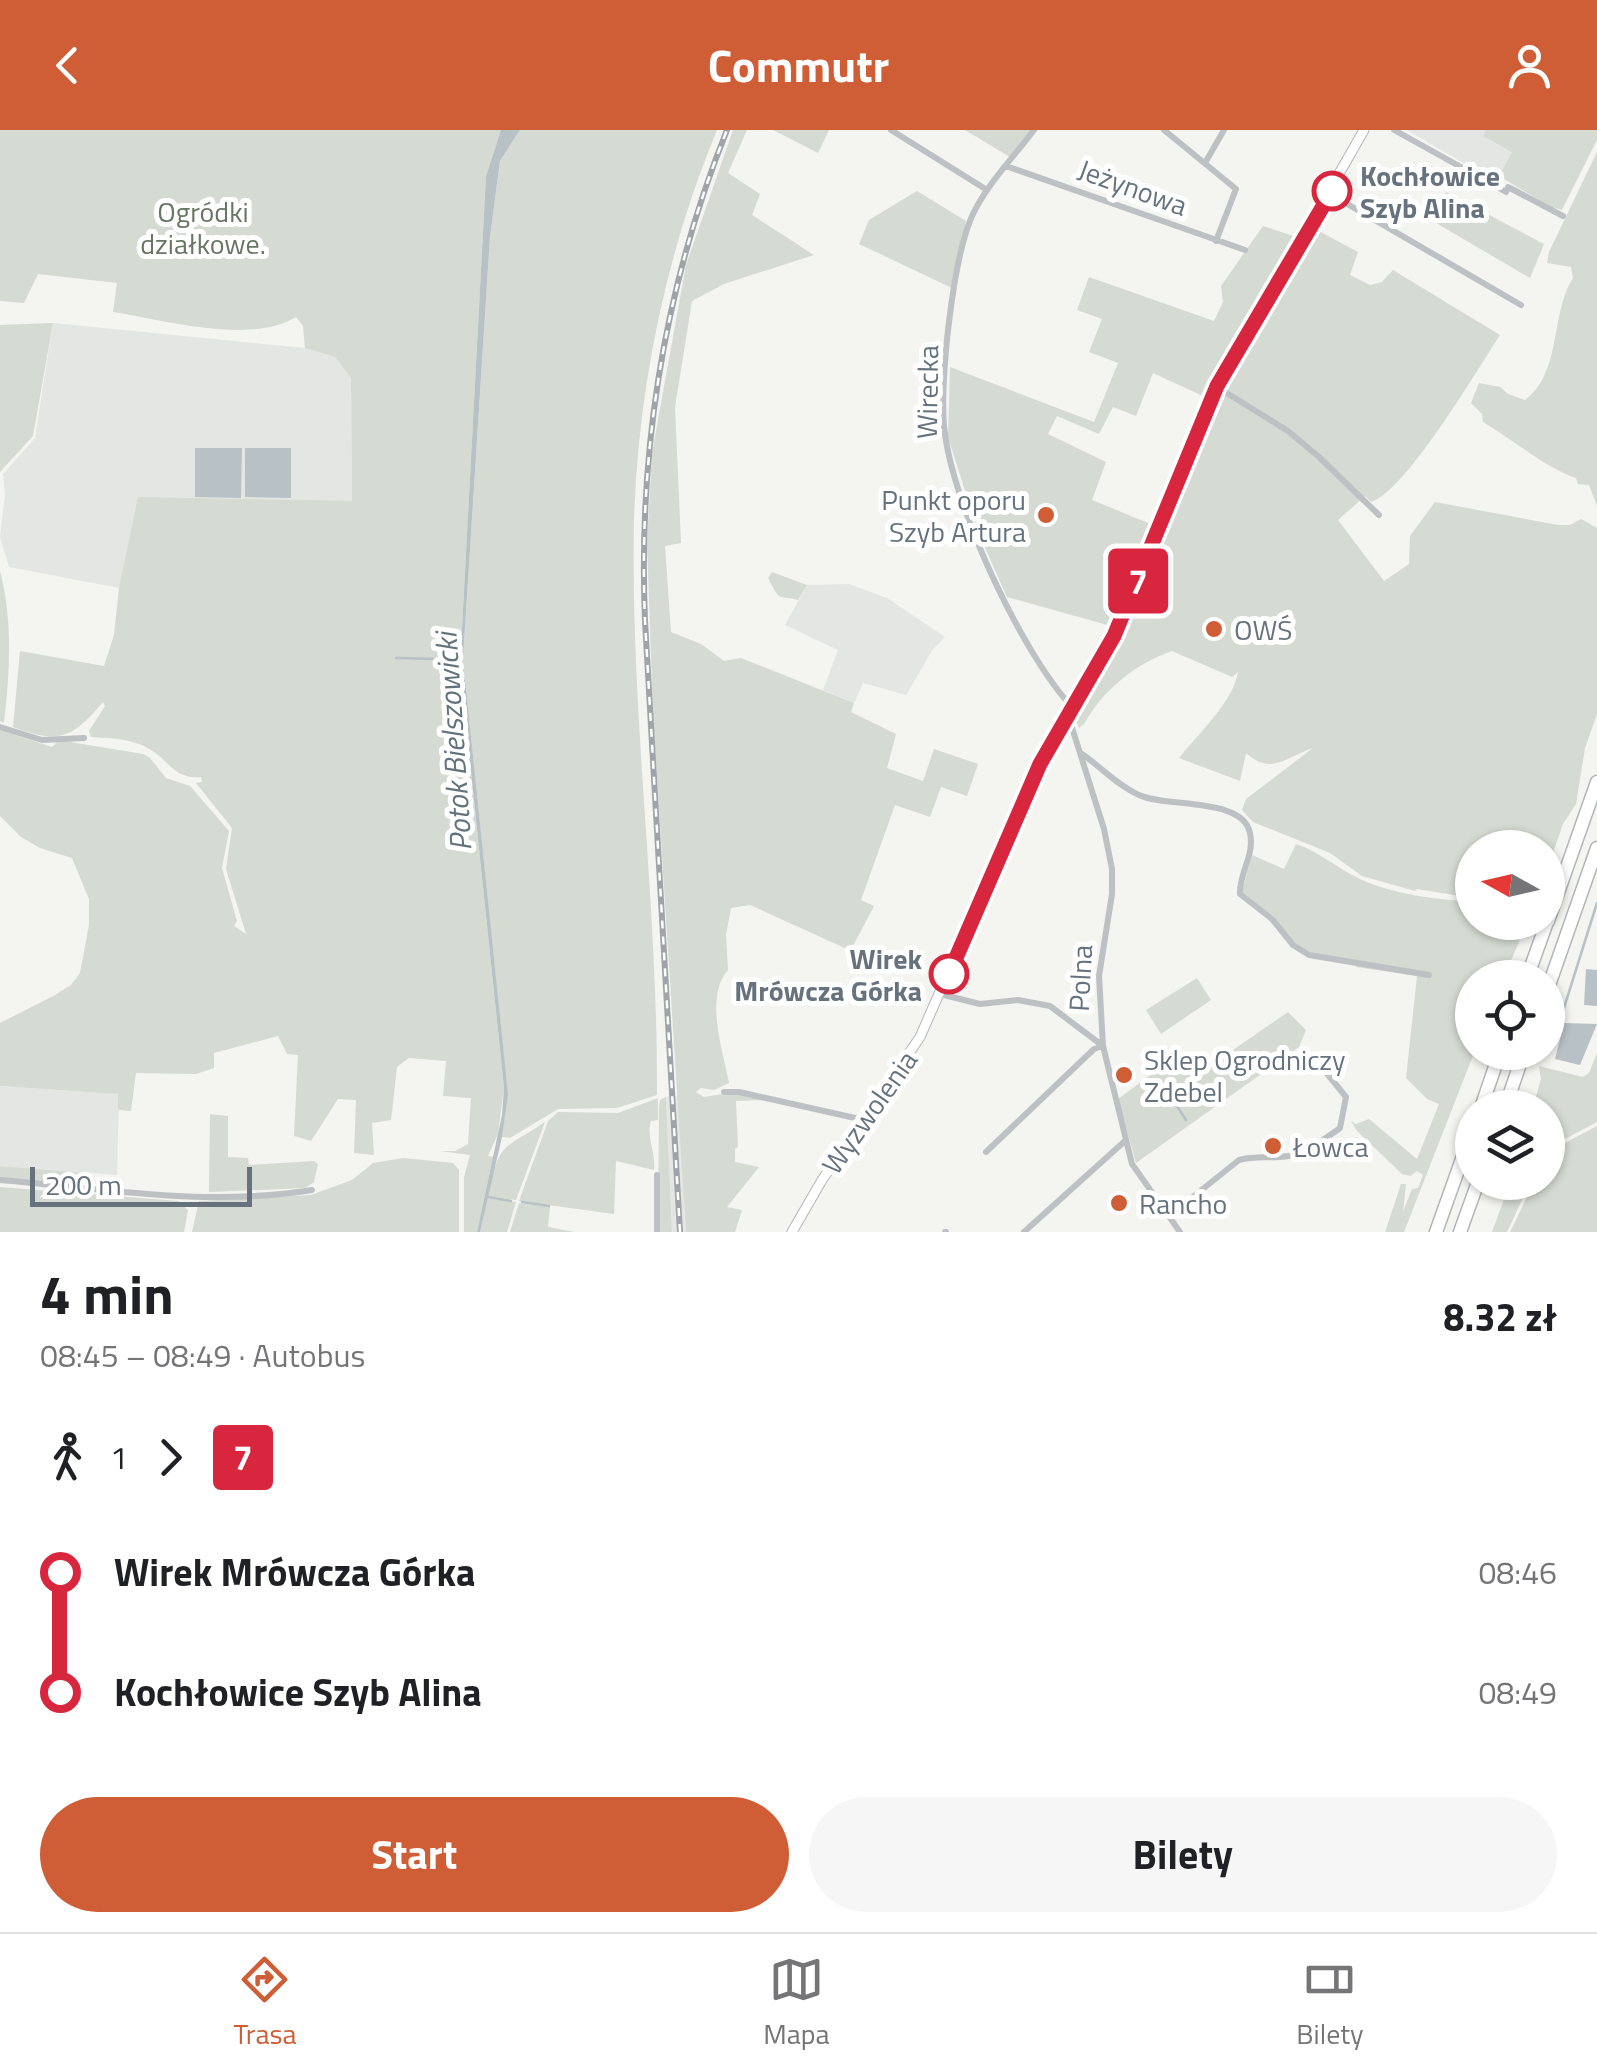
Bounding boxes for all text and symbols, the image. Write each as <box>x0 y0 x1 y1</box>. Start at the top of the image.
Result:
text: Commutr <box>708 31 889 99</box>
icon: back <box>40 38 95 93</box>
icon: person <box>1502 38 1557 93</box>
street label: Jeżynowa <box>1072 147 1194 227</box>
place label: Kochłowice Szyb Alina <box>1360 154 1500 229</box>
marker: Kochłowice Szyb Alina <box>1313 172 1351 210</box>
park label: Ogródki działkowe. <box>140 190 266 265</box>
street label: Wirecka <box>905 345 949 439</box>
place label: Punkt oporu Szyb Artura <box>881 478 1026 553</box>
marker: Punkt oporu Szyb Artura <box>1035 504 1057 526</box>
line badge: 7 <box>1106 548 1170 614</box>
text: 7 <box>1128 554 1148 608</box>
place label: OWŚ <box>1234 608 1292 651</box>
marker: OWŚ <box>1203 618 1225 640</box>
water label: Potok Bielszowicki <box>422 627 484 853</box>
north arrow <box>1455 830 1565 940</box>
map controls <box>1455 830 1565 1200</box>
place label: Wirek Mrówcza Górka <box>734 937 923 1012</box>
street label: Polna <box>1057 944 1103 1012</box>
marker: Wirek Mrówcza Górka <box>930 955 968 993</box>
button: locate <box>1455 960 1565 1070</box>
place label: Sklep Ogrodniczy Zdebel <box>1144 1038 1346 1113</box>
street label: Wyzwolenia <box>810 1041 928 1183</box>
marker: Sklep Ogrodniczy Zdebel <box>1113 1064 1135 1086</box>
button: layers <box>1455 1090 1565 1200</box>
place label: Łowca <box>1292 1125 1368 1168</box>
marker: Łowca <box>1262 1135 1284 1157</box>
scale bar <box>30 1162 252 1206</box>
text: 200 m <box>45 1163 122 1206</box>
place label: Rancho <box>1139 1182 1227 1225</box>
marker: Rancho <box>1108 1192 1130 1214</box>
text: 4 min <box>40 1252 174 1335</box>
text: 8.32 zł <box>1443 1288 1557 1346</box>
text: 08:45 – 08:49 · Autobus <box>40 1331 365 1379</box>
icon: walk <box>40 1430 95 1485</box>
icon: forward <box>143 1430 198 1485</box>
text: 7 <box>233 1430 253 1484</box>
text: 1 <box>110 1433 128 1481</box>
text: Wirek Mrówcza Górka <box>114 1543 475 1601</box>
text: 08:46 <box>1478 1548 1557 1596</box>
text: Kochłowice Szyb Alina <box>114 1663 482 1721</box>
text: 08:49 <box>1478 1668 1557 1716</box>
button: Start <box>40 1797 789 1912</box>
button: Bilety <box>809 1797 1557 1912</box>
tab: Trasa <box>233 1952 296 2055</box>
tab: Mapa <box>763 1952 830 2055</box>
tab: Bilety <box>1296 1952 1364 2055</box>

